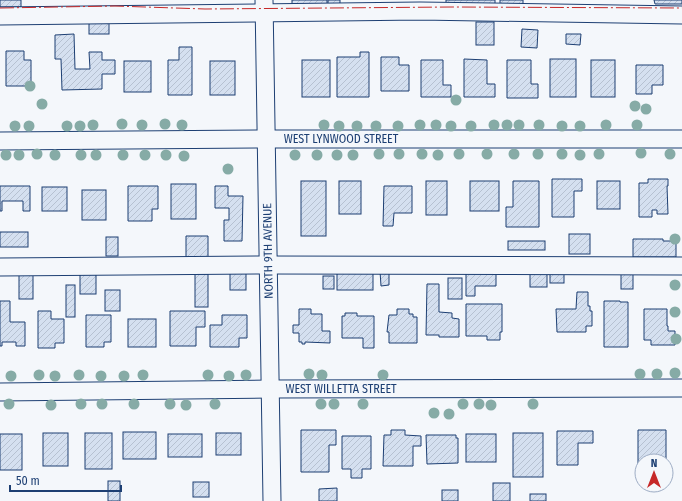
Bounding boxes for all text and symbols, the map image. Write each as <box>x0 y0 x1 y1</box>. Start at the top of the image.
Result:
street label: WEST LYNWOOD STREET <box>284 132 399 146</box>
street label: NORTH 9TH AVENUE <box>260 203 276 299</box>
street label: WEST WILLETTA STREET <box>285 382 397 396</box>
north arrow <box>634 453 674 493</box>
text: N <box>651 457 657 470</box>
scale bar <box>10 467 121 493</box>
text: 50 m <box>16 474 40 488</box>

